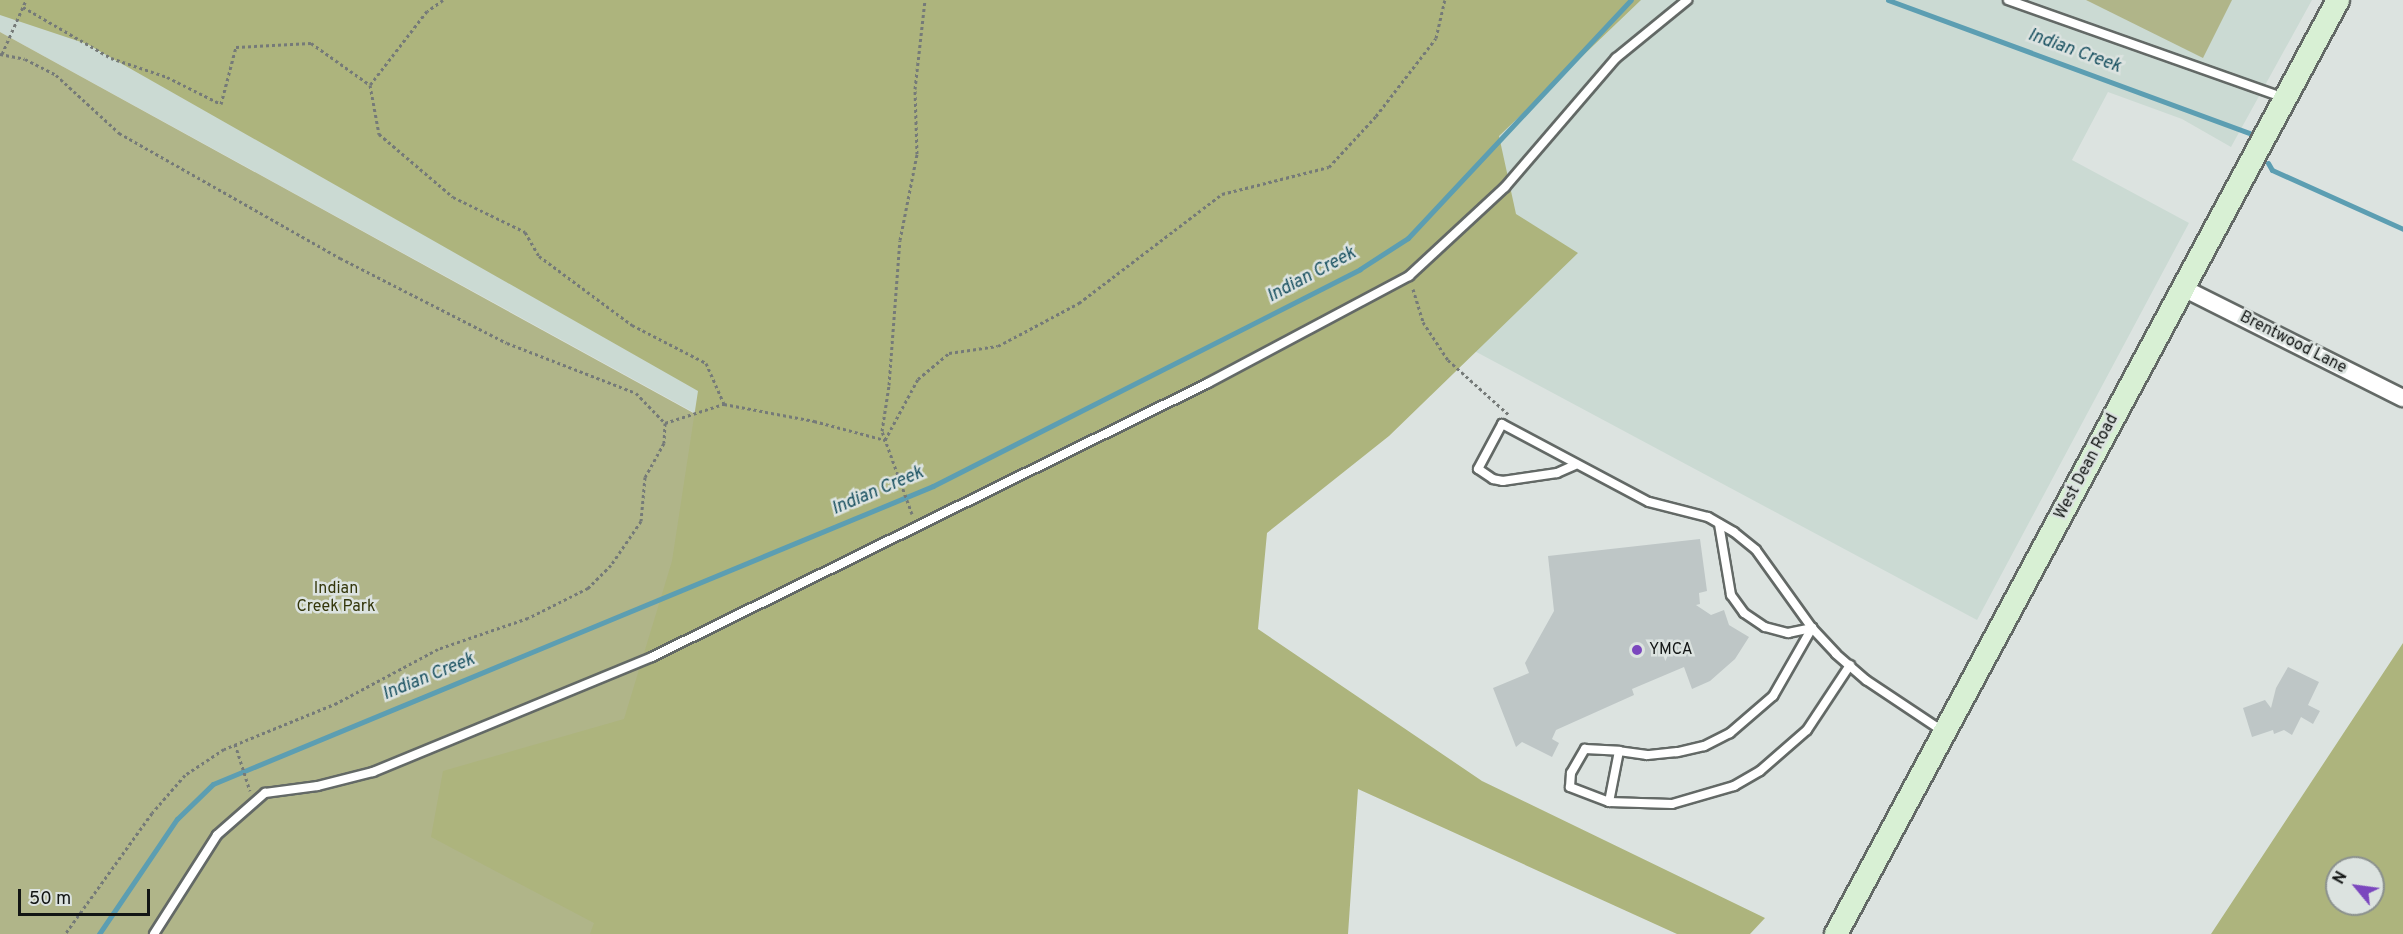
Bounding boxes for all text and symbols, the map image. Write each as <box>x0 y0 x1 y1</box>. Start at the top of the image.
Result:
water label: Indian Creek <box>2025 25 2123 79</box>
water label: Indian Creek <box>1264 244 1360 308</box>
street label: Brentwood Lane <box>2236 308 2350 378</box>
street label: West Dean Road <box>2051 411 2123 523</box>
water label: Indian Creek <box>829 463 927 521</box>
park label: Indian Creek Park <box>297 579 375 617</box>
place label: YMCA <box>1649 640 1693 660</box>
marker: YMCA <box>1630 643 1644 657</box>
water label: Indian Creek <box>380 650 478 706</box>
north arrow <box>2325 856 2385 916</box>
text: N <box>2329 868 2353 888</box>
scale bar <box>21 877 153 915</box>
text: 50 m <box>29 888 71 911</box>

